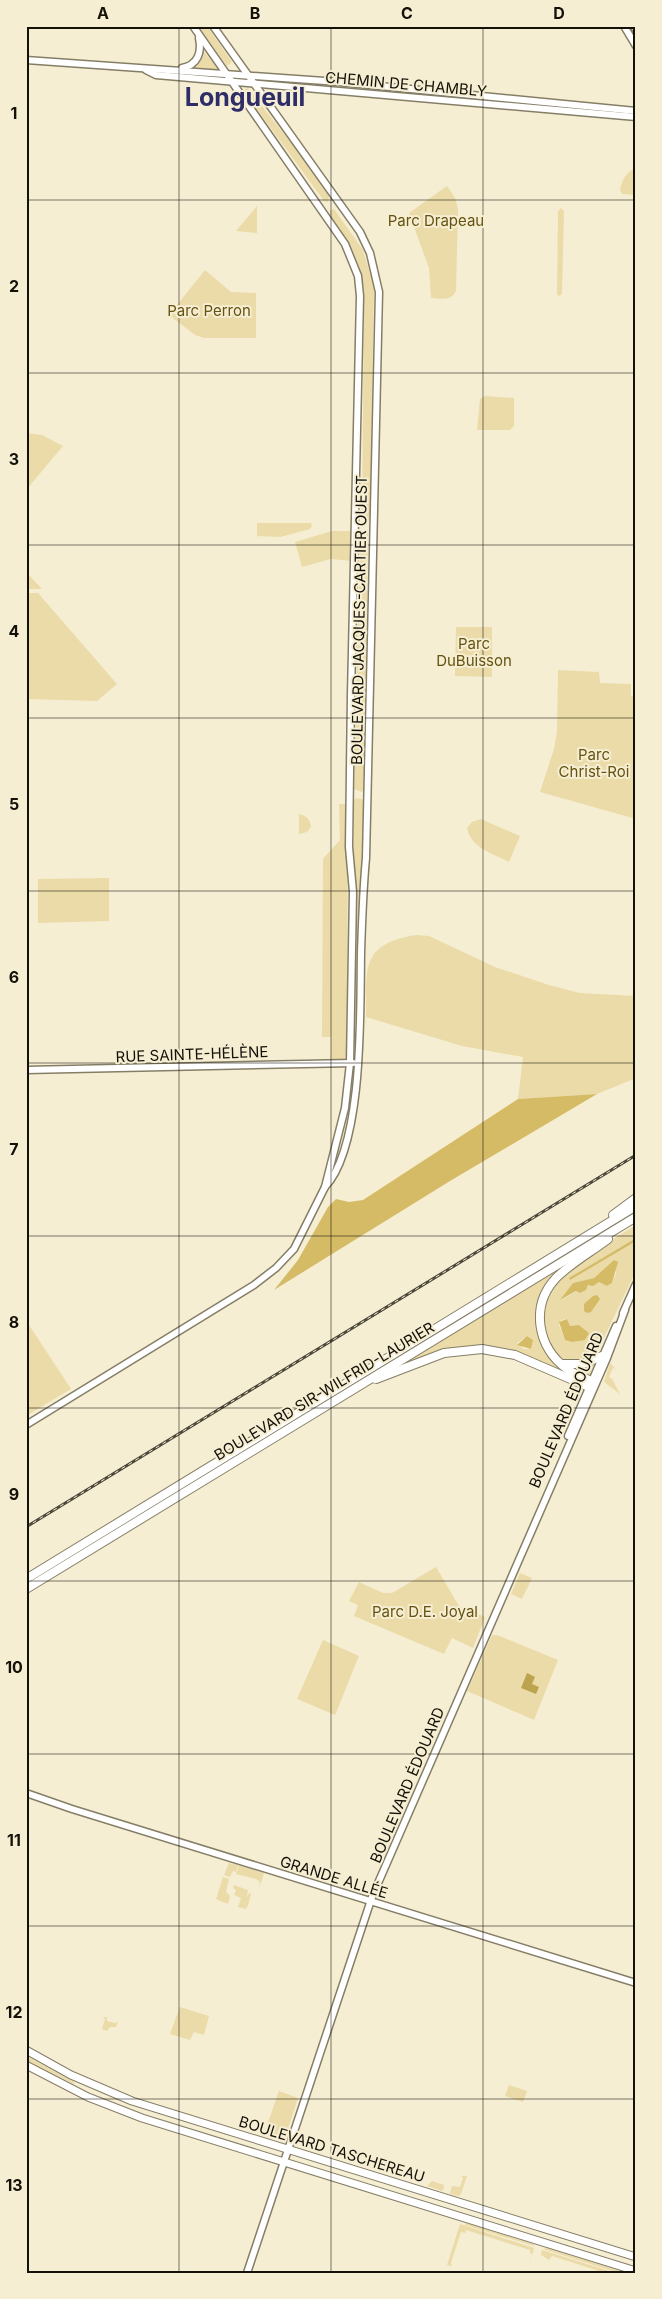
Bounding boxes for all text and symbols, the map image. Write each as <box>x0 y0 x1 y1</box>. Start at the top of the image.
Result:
text: A <box>97 3 109 23</box>
text: B <box>250 3 260 23</box>
text: C <box>401 3 413 23</box>
text: D <box>553 3 565 23</box>
street label: CHEMIN DE CHAMBLY <box>324 67 488 101</box>
district label: Longueuil <box>185 82 305 112</box>
text: 1 <box>11 103 17 123</box>
park label: Parc Drapeau <box>388 211 484 230</box>
text: 2 <box>9 276 19 296</box>
park label: Parc Perron <box>167 301 251 320</box>
text: 3 <box>9 449 19 469</box>
street label: BOULEVARD JACQUES-CARTIER OUEST <box>347 475 371 765</box>
text: 4 <box>9 621 20 641</box>
park label: Parc DuBuisson <box>436 634 512 670</box>
park label: Parc Christ-Roi <box>559 745 629 781</box>
text: 5 <box>9 794 19 814</box>
text: 6 <box>9 967 19 987</box>
street label: RUE SAINTE-HÉLÈNE <box>115 1042 269 1066</box>
text: 7 <box>9 1139 19 1159</box>
text: 8 <box>9 1312 19 1332</box>
street label: BOULEVARD SIR-WILFRID-LAURIER <box>211 1317 438 1464</box>
street label: BOULEVARD ÉDOUARD <box>525 1329 607 1491</box>
text: 9 <box>9 1484 19 1504</box>
park label: Parc D.E. Joyal <box>372 1602 478 1621</box>
text: 10 <box>5 1657 23 1677</box>
street label: BOULEVARD ÉDOUARD <box>366 1704 448 1866</box>
text: 11 <box>7 1830 21 1850</box>
street label: GRANDE ALLÉE <box>278 1852 390 1902</box>
text: 12 <box>6 2002 22 2022</box>
street label: BOULEVARD TASCHEREAU <box>237 2112 427 2186</box>
text: 13 <box>5 2175 23 2195</box>

